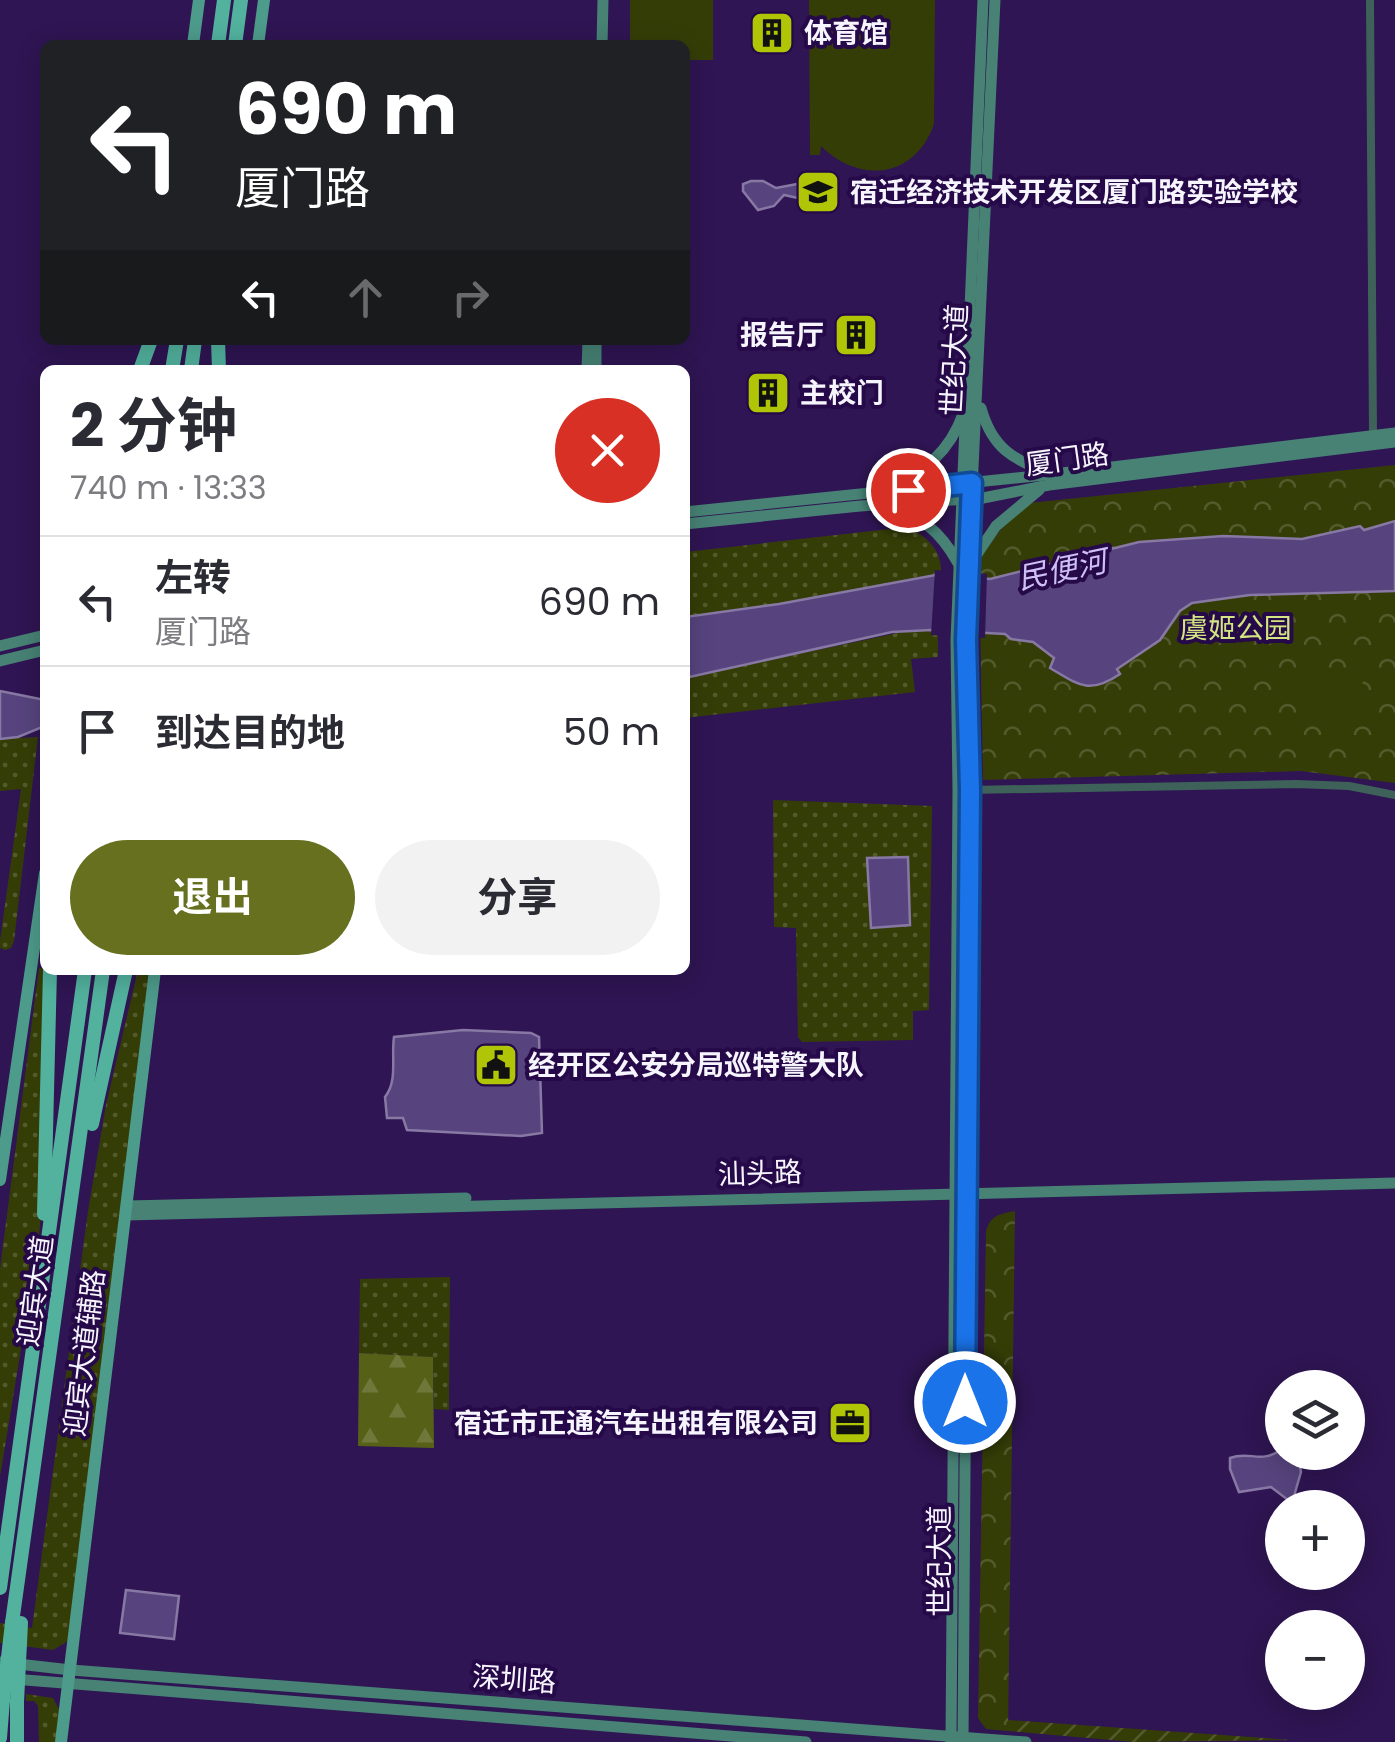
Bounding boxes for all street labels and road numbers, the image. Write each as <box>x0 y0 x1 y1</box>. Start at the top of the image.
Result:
street label: 世纪大道 <box>932 303 977 417</box>
street label: 厦门路 <box>1023 434 1111 485</box>
street label: 汕头路 <box>717 1153 803 1194</box>
street label: 迎宾大道 <box>8 1233 63 1349</box>
street label: 迎宾大道辅路 <box>55 1267 114 1439</box>
street label: 世纪大道 <box>920 1505 959 1617</box>
street label: 深圳路 <box>471 1657 557 1702</box>

